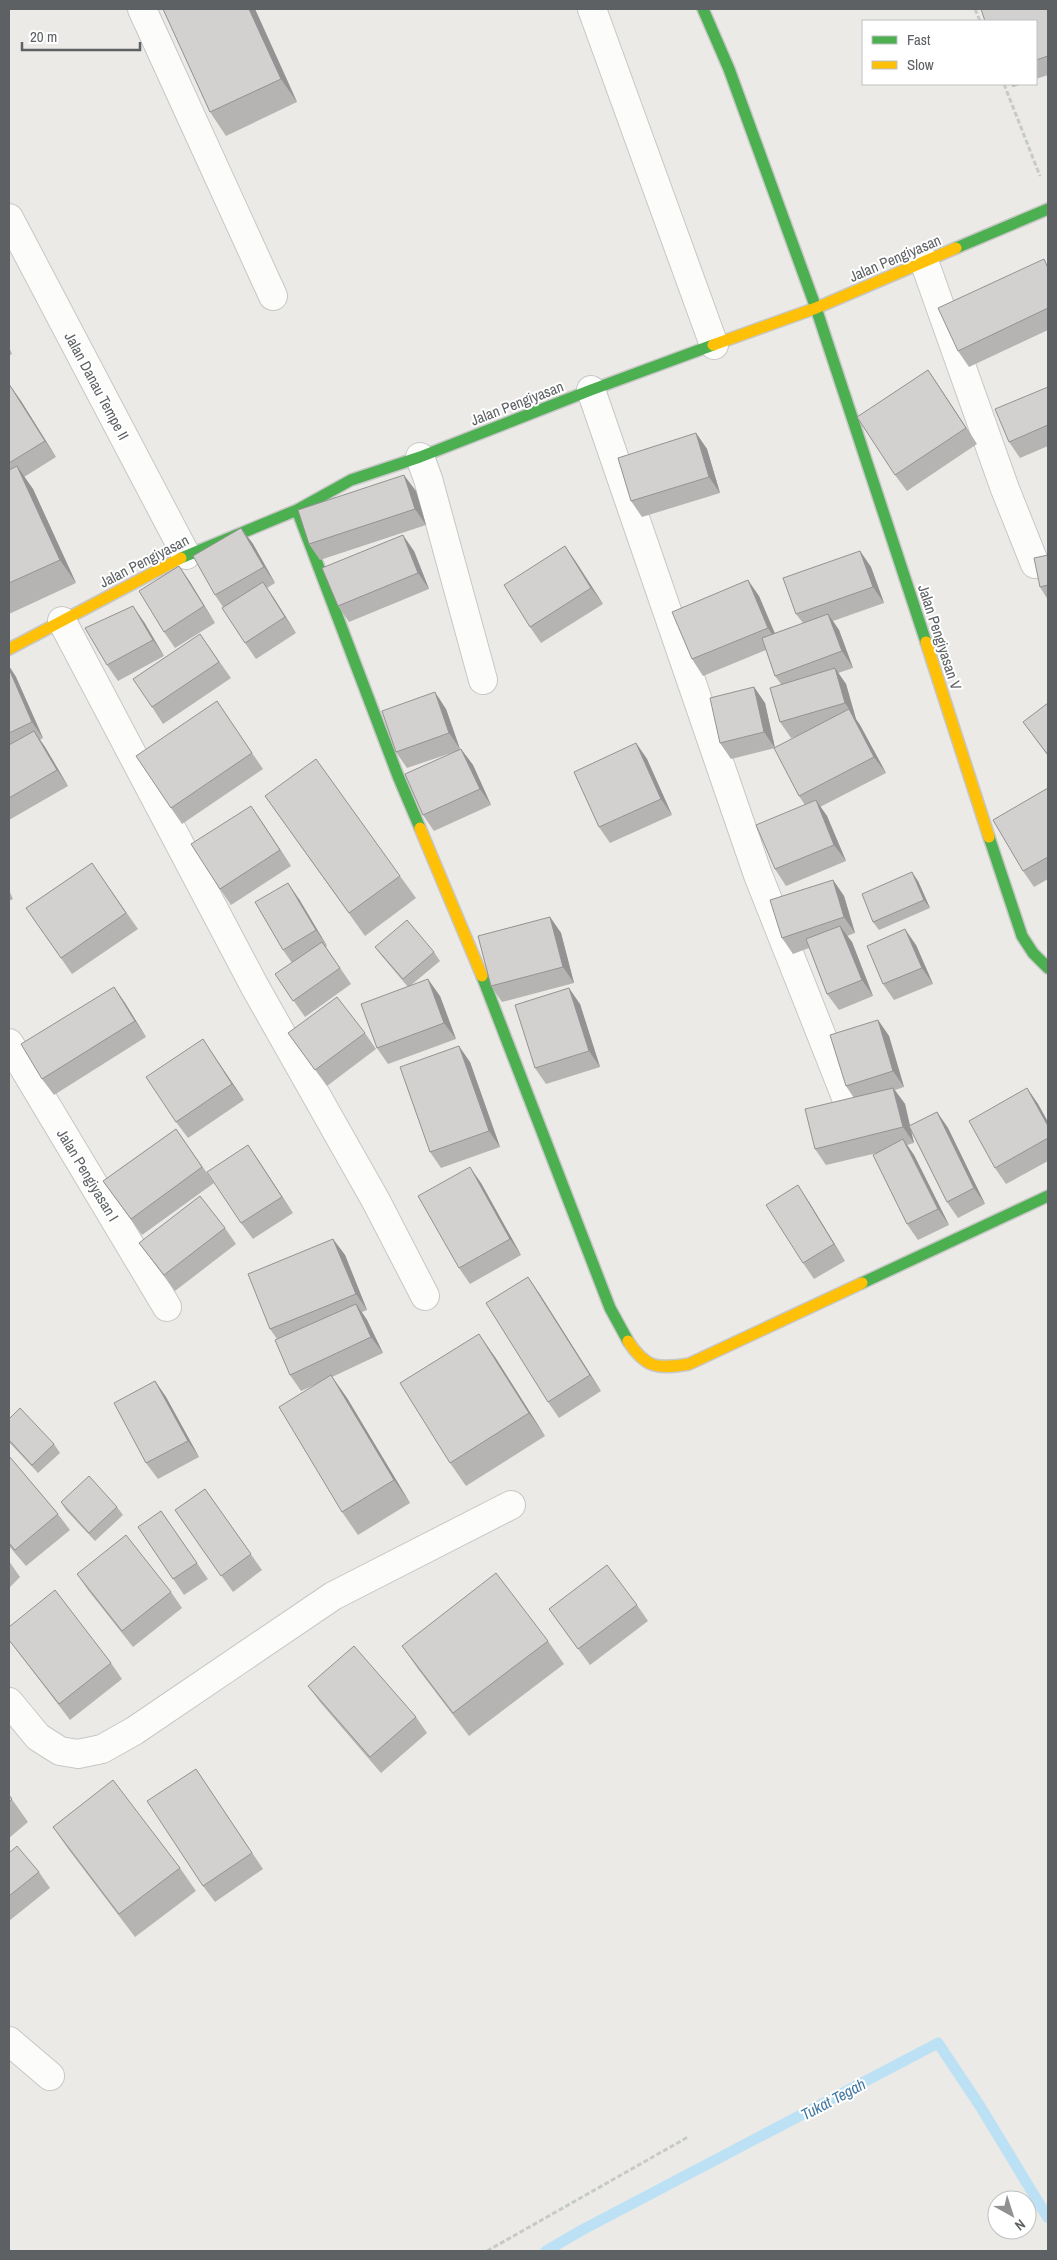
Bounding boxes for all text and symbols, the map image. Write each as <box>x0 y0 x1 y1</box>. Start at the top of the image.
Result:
scale bar <box>22 20 140 52</box>
legend <box>862 20 1037 85</box>
text: 20 m <box>30 26 57 47</box>
text: Fast <box>907 29 931 50</box>
text: Slow <box>907 54 934 75</box>
street label: Jalan Pengiyasan <box>846 229 944 287</box>
street label: Jalan Danau Tempe II <box>60 328 134 444</box>
street label: Jalan Pengiyasan <box>468 376 566 430</box>
street label: Jalan Pengiyasan <box>96 529 192 593</box>
street label: Jalan Pengiyasan V <box>913 582 967 693</box>
street label: Jalan Pengiyasan I <box>52 1125 124 1225</box>
water label: Tukat Tegah <box>797 2073 869 2125</box>
north arrow <box>987 2190 1037 2240</box>
text: N <box>1011 2215 1029 2235</box>

